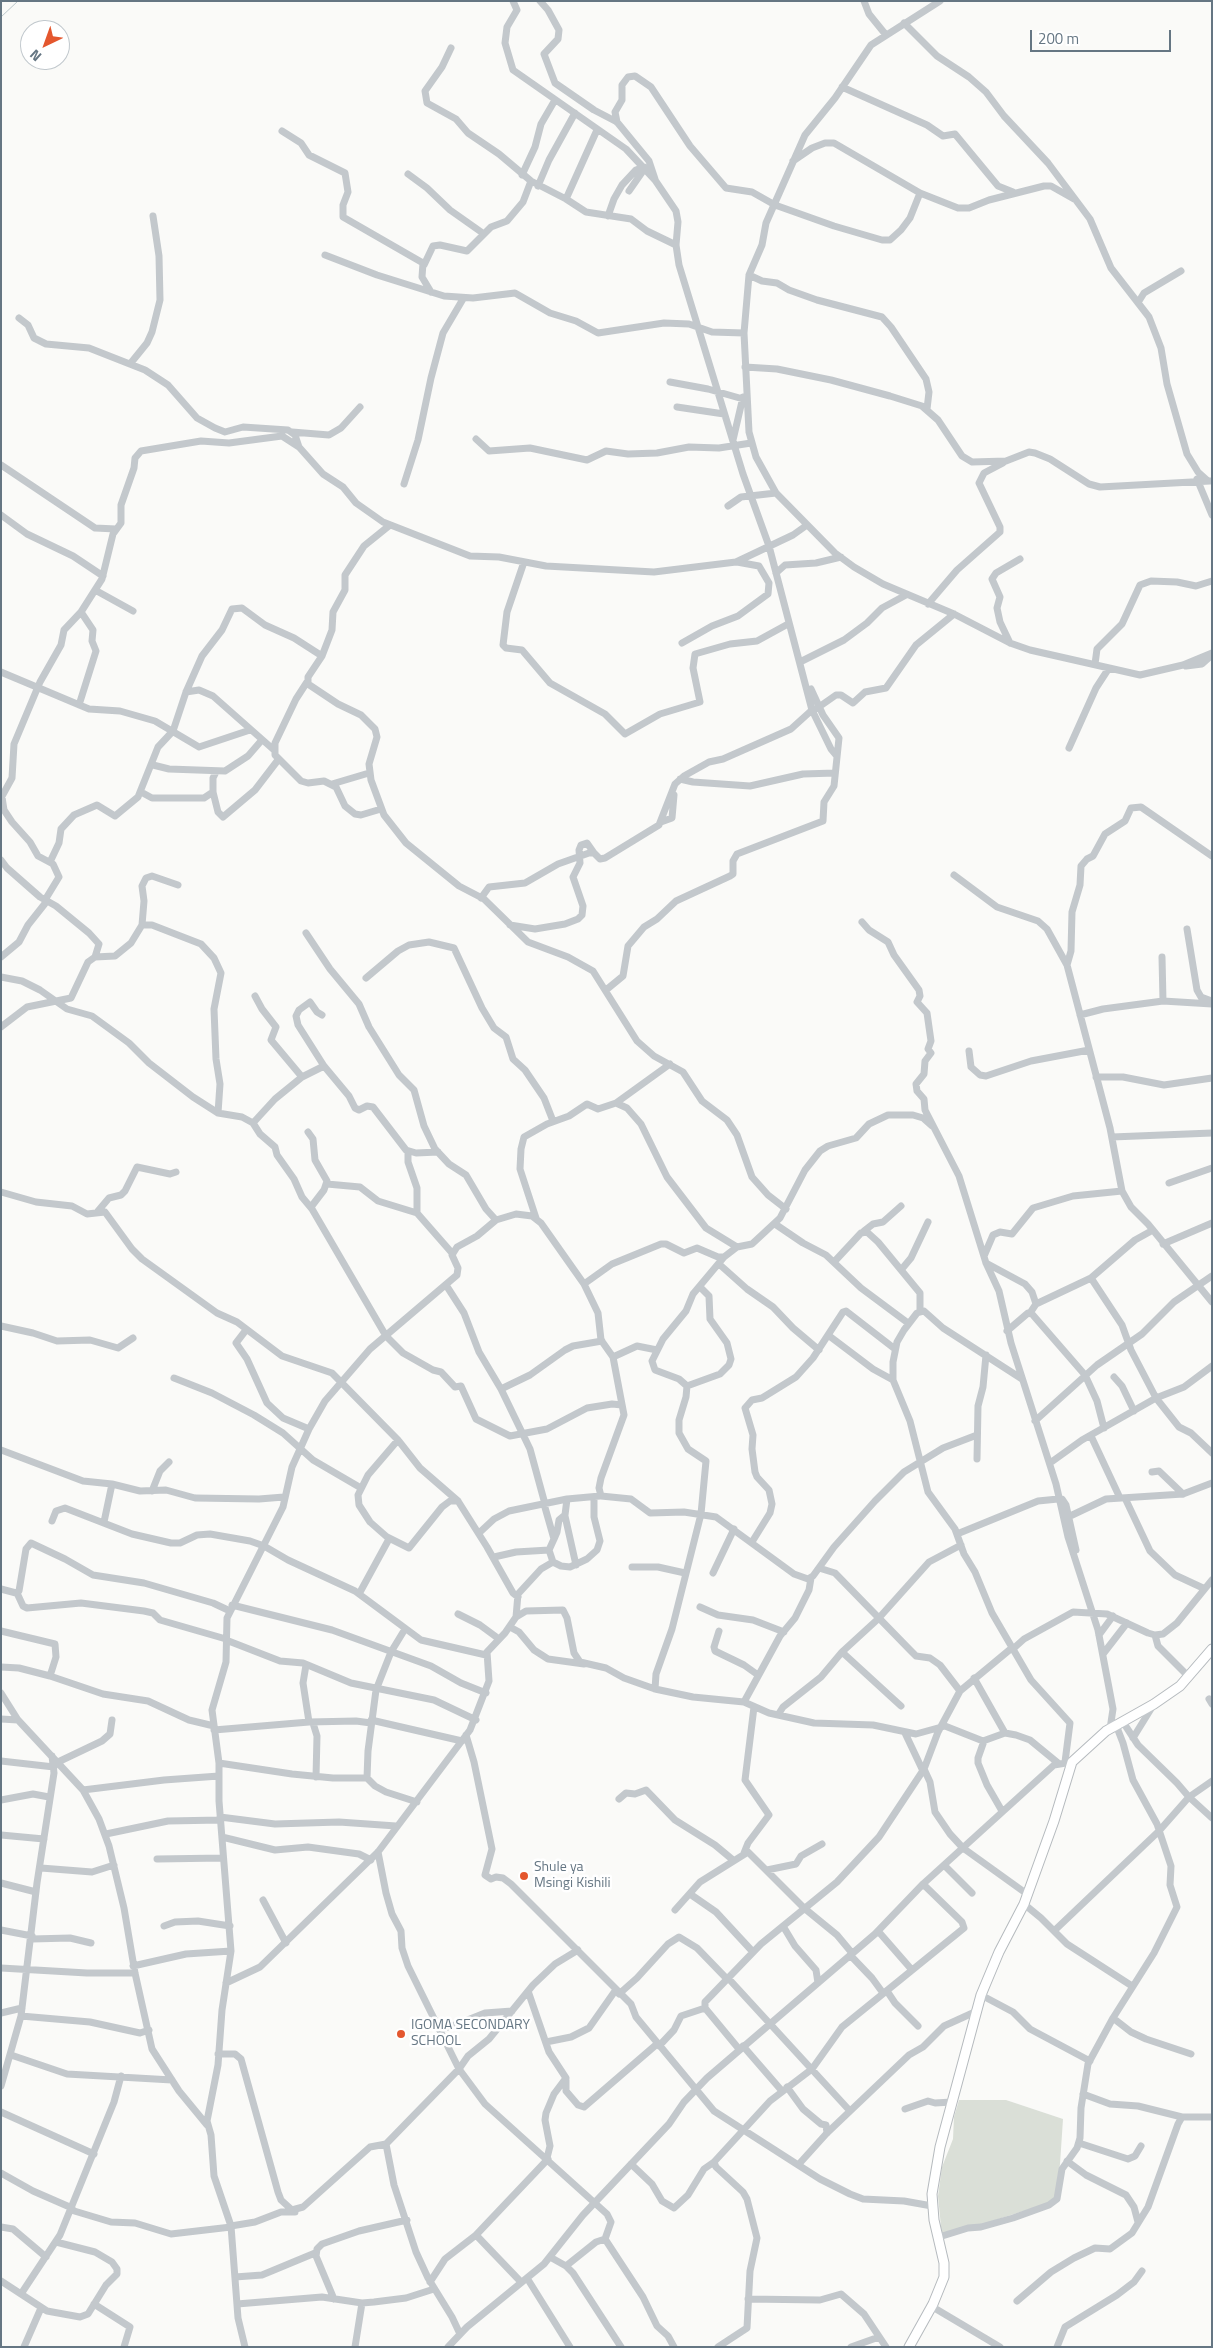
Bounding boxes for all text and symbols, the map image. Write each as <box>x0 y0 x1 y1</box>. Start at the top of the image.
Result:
north arrow <box>20 20 70 70</box>
scale bar <box>1033 20 1174 52</box>
text: 200 m <box>1038 27 1079 50</box>
text: N <box>25 45 46 67</box>
place label: Shule ya Msingi Kishili <box>534 1860 611 1892</box>
marker: Shule ya Msingi Kishili <box>518 1870 530 1882</box>
place label: IGOMA SECONDARY SCHOOL <box>411 2018 530 2050</box>
marker: IGOMA SECONDARY SCHOOL <box>395 2028 407 2040</box>

